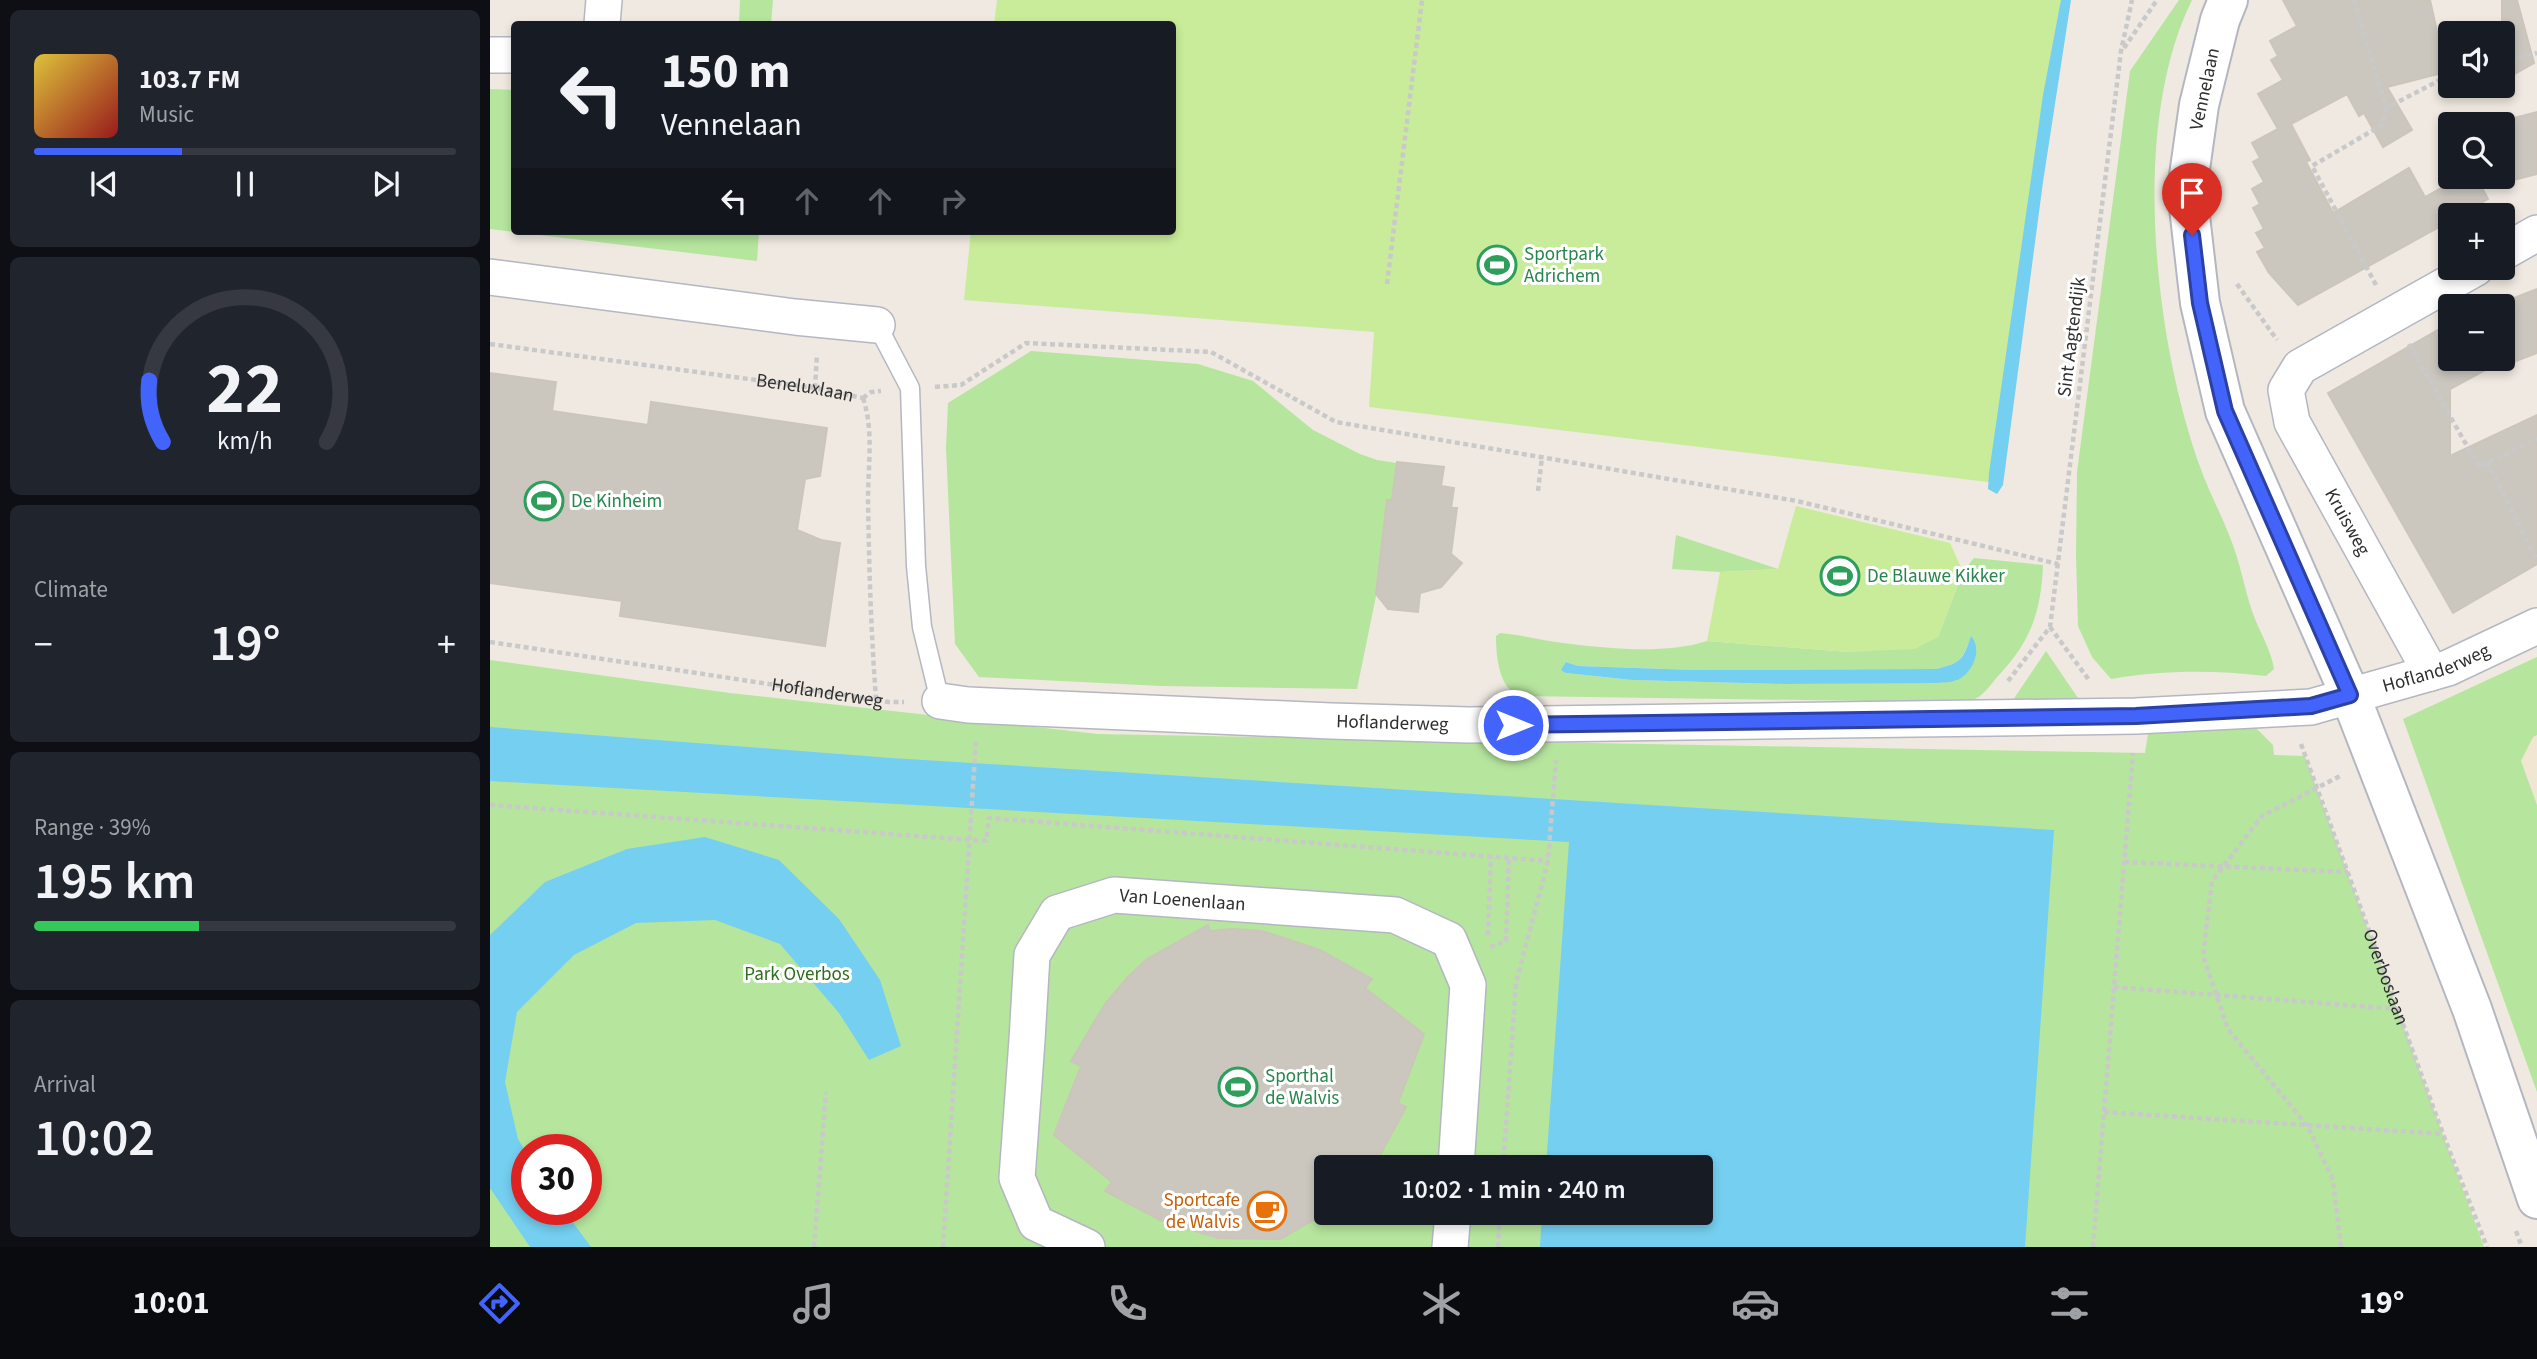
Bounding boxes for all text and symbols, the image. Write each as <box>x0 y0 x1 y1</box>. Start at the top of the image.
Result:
map controls <box>2438 21 2515 371</box>
button: sound <box>2438 21 2515 98</box>
text: 150 m <box>661 37 790 107</box>
street label: Vennelaan <box>2183 45 2227 133</box>
icon: left <box>546 49 637 140</box>
text: 103.7 FM <box>139 61 240 98</box>
text: Music <box>139 98 194 131</box>
text: Vennelaan <box>661 102 802 148</box>
button: search <box>2438 112 2515 189</box>
pin <box>2162 163 2222 235</box>
icon: previous <box>85 165 123 203</box>
icon: pause <box>226 165 264 203</box>
icon: next <box>367 165 405 203</box>
icon: arrive <box>2173 174 2211 212</box>
icon: left <box>715 182 753 220</box>
icon: ahead <box>788 182 826 220</box>
icon: ahead <box>861 182 899 220</box>
icon: right <box>934 182 972 220</box>
button: + <box>2438 203 2515 280</box>
place label: Sportpark Adrichem <box>1524 241 1604 290</box>
sports icon: Sportpark Adrichem <box>1476 244 1518 286</box>
street label: Sint Aagtendijk <box>2051 275 2093 399</box>
button: − <box>2438 294 2515 371</box>
text: 22 <box>207 338 283 442</box>
street label: Beneluxlaan <box>754 367 856 409</box>
text: km/h <box>217 423 273 459</box>
sports icon: De Kinheim <box>523 480 565 522</box>
street label: Kruisweg <box>2318 484 2377 561</box>
place label: De Kinheim <box>571 488 662 515</box>
sports icon: De Blauwe Kikker <box>1819 555 1861 597</box>
place label: De Blauwe Kikker <box>1867 563 2005 590</box>
text: Climate <box>34 573 108 606</box>
text: 19° <box>209 607 281 681</box>
text: − <box>34 618 53 672</box>
text: + <box>437 618 456 672</box>
street label: Hoflanderweg <box>2379 636 2495 700</box>
street label: Hoflanderweg <box>770 671 885 714</box>
position arrow <box>1476 688 1550 762</box>
street label: Hoflanderweg <box>1336 708 1449 738</box>
text: Range · 39% <box>34 811 151 844</box>
text: 195 km <box>34 845 195 919</box>
street label: Van Loenenlaan <box>1118 882 1247 918</box>
street label: Overboslaan <box>2356 925 2416 1029</box>
park label: Park Overbos <box>744 961 850 988</box>
place label: Sporthal de Walvis <box>1265 1063 1339 1112</box>
sports icon: Sporthal de Walvis <box>1217 1066 1259 1108</box>
text: Arrival <box>34 1068 96 1101</box>
text: 10:02 <box>34 1102 155 1176</box>
speed limit sign: 30 <box>511 1134 602 1225</box>
text: 10:02 · 1 min · 240 m <box>1401 1171 1626 1208</box>
place label: Sportcafe de Walvis <box>1163 1187 1240 1236</box>
cafe icon: Sportcafe de Walvis <box>1246 1190 1288 1232</box>
icon: directions <box>475 1279 524 1328</box>
icon: music <box>789 1279 838 1328</box>
icon: phone <box>1103 1279 1152 1328</box>
icon: climate <box>1417 1279 1466 1328</box>
icon: car <box>1731 1279 1780 1328</box>
icon: filters <box>2045 1279 2094 1328</box>
text: 10:01 <box>133 1280 210 1326</box>
text: 19° <box>2359 1280 2404 1326</box>

